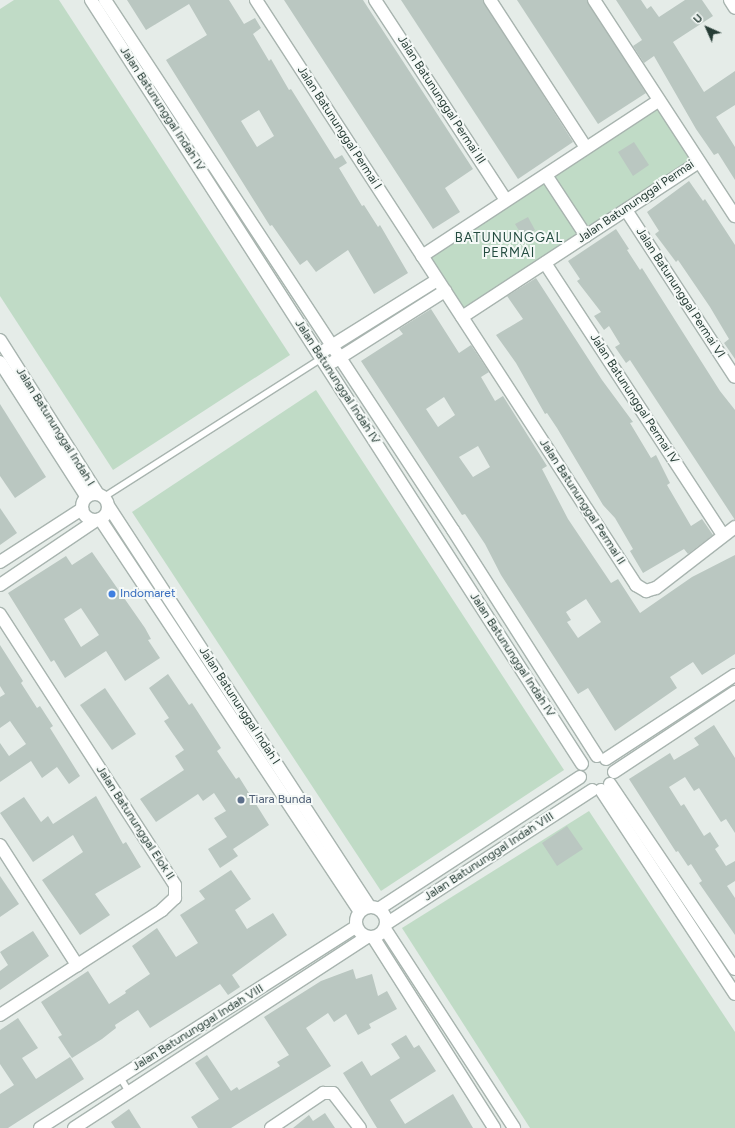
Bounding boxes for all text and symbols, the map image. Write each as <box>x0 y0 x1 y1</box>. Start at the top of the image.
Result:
north arrow <box>687 8 727 48</box>
text: U <box>691 12 705 26</box>
street label: Jalan Batununggal Permai III <box>394 33 488 167</box>
street label: Jalan Batununggal Indah IV <box>116 44 208 174</box>
street label: Jalan Batununggal Permai I <box>294 64 384 192</box>
street label: Jalan Batununggal Permai <box>575 157 697 247</box>
street label: Jalan Batununggal Permai VI <box>632 225 728 361</box>
district label: BATUNUNGGAL PERMAI <box>455 231 563 262</box>
street label: Jalan Batununggal Indah IV <box>291 317 383 447</box>
street label: Jalan Batununggal Permai IV <box>586 331 682 467</box>
street label: Jalan Batununggal Indah I <box>13 365 97 489</box>
street label: Jalan Batununggal Permai II <box>536 436 628 568</box>
place label: Indomaret <box>120 587 175 601</box>
marker: Indomaret <box>107 589 117 599</box>
street label: Jalan Batununggal Indah IV <box>466 590 558 720</box>
street label: Jalan Batununggal Indah I <box>196 644 282 768</box>
street label: Jalan Batununggal Elok II <box>93 763 177 883</box>
place label: Tiara Bunda <box>249 793 312 807</box>
marker: Tiara Bunda <box>236 795 246 805</box>
street label: Jalan Batununggal Indah VIII <box>421 810 557 904</box>
street label: Jalan Batununggal Indah VIII <box>130 982 266 1074</box>

